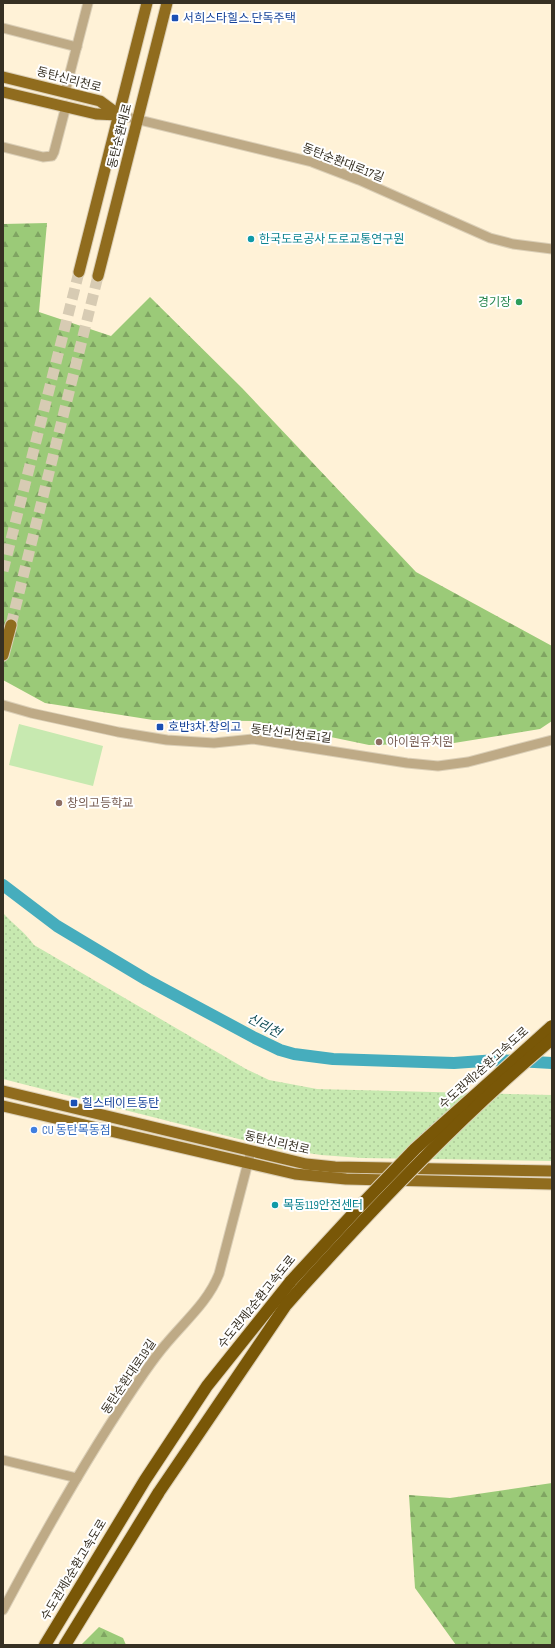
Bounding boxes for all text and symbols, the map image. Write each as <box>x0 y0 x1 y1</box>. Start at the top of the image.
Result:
place label: 서희스타힐스.단독주택 <box>183 11 296 26</box>
marker: 서희스타힐스.단독주택 <box>170 13 180 23</box>
street label: 동탄신리천로 <box>35 64 103 96</box>
street label: 동탄순환대로 <box>105 102 135 170</box>
street label: 동탄순환대로17길 <box>300 141 386 185</box>
place label: 한국도로공사 도로교통연구원 <box>259 232 404 247</box>
marker: 한국도로공사 도로교통연구원 <box>246 234 256 244</box>
place label: 경기장 <box>478 295 511 310</box>
marker: 경기장 <box>514 297 524 307</box>
place label: 호반3차.창의고 <box>168 720 242 735</box>
marker: 호반3차.창의고 <box>155 722 165 732</box>
street label: 동탄신리천로1길 <box>250 722 332 746</box>
place label: 아이원유치원 <box>387 735 453 750</box>
marker: 아이원유치원 <box>374 737 384 747</box>
place label: 창의고등학교 <box>67 796 133 811</box>
marker: 창의고등학교 <box>54 798 64 808</box>
water label: 신리천 <box>244 1011 285 1042</box>
street label: 수도권제2순환고속도로 <box>436 1024 532 1112</box>
place label: 힐스테이트동탄 <box>82 1096 159 1111</box>
marker: 힐스테이트동탄 <box>69 1098 79 1108</box>
place label: CU 동탄목동점 <box>42 1123 111 1138</box>
marker: CU 동탄목동점 <box>29 1125 39 1135</box>
street label: 동탄신리천로 <box>243 1128 311 1158</box>
place label: 목동119안전센터 <box>283 1198 363 1213</box>
marker: 목동119안전센터 <box>270 1200 280 1210</box>
street label: 수도권제2순환고속도로 <box>215 1252 299 1352</box>
street label: 동탄순환대로19길 <box>99 1337 159 1417</box>
street label: 수도권제2순환고속도로 <box>38 1517 110 1623</box>

